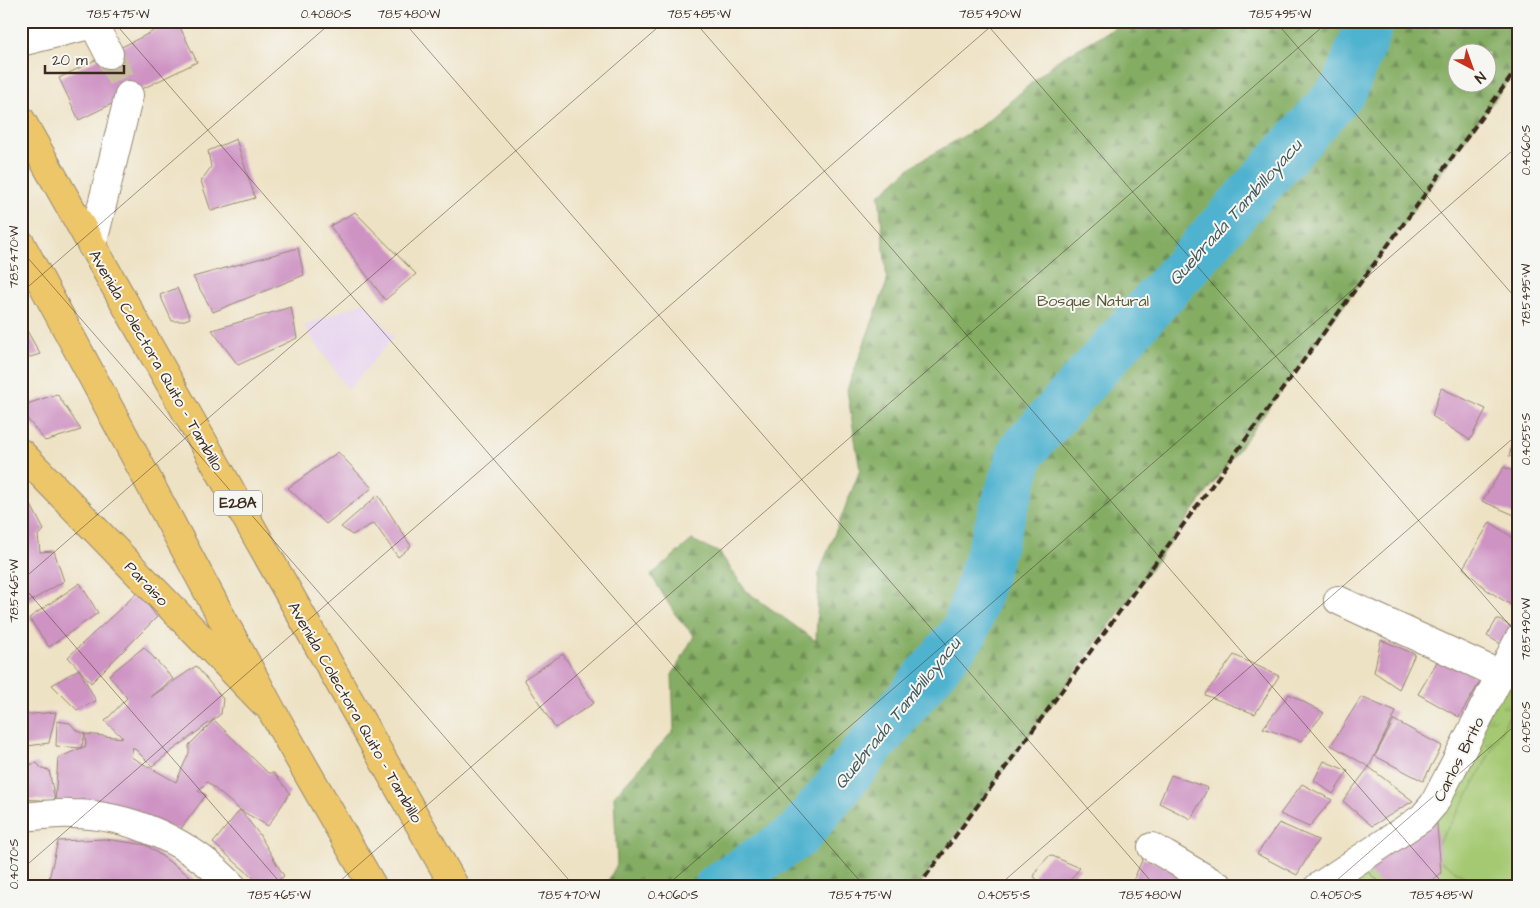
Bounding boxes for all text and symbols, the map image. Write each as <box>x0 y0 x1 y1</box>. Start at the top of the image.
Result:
text: 78.5475°W <box>86 6 150 23</box>
text: 0.4080°S <box>301 6 352 23</box>
text: 78.5480°W <box>378 6 441 23</box>
text: 78.5485°W <box>667 6 732 23</box>
text: 78.5490°W <box>959 6 1022 23</box>
text: 78.5495°W <box>1249 6 1312 23</box>
scale bar <box>45 42 124 74</box>
north arrow <box>1448 42 1498 92</box>
text: 20 m <box>52 50 88 71</box>
text: N <box>1470 67 1490 88</box>
text: 0.4060°S <box>1518 124 1535 175</box>
water label: Quebrada Tambilloyacu <box>1163 133 1309 292</box>
text: 78.5470°W <box>6 225 23 288</box>
street label: Avenida Colectora Quito - Tambillo <box>84 246 229 475</box>
text: 78.5495°W <box>1518 263 1535 326</box>
park label: Bosque Natural <box>1037 290 1149 312</box>
text: 0.4055°S <box>1518 413 1535 465</box>
road number: E28A <box>214 490 262 516</box>
street label: Paraiso <box>119 556 173 611</box>
text: 78.5465°W <box>6 559 23 623</box>
text: 78.5490°W <box>1518 597 1535 660</box>
street label: Avenida Colectora Quito - Tambillo <box>283 598 428 827</box>
water label: Quebrada Tambilloyacu <box>828 631 968 795</box>
text: 0.4050°S <box>1518 701 1535 753</box>
street label: Carlos Brito <box>1428 713 1490 806</box>
text: 0.4070°S <box>6 839 23 889</box>
text: 78.5465°W <box>247 887 311 904</box>
text: 78.5470°W <box>538 887 601 904</box>
text: 0.4060°S <box>648 887 699 904</box>
text: 78.5475°W <box>828 887 892 904</box>
text: 0.4055°S <box>978 887 1030 904</box>
text: 78.5480°W <box>1119 887 1182 904</box>
text: 0.4050°S <box>1310 887 1362 904</box>
text: 78.5485°W <box>1409 887 1474 904</box>

